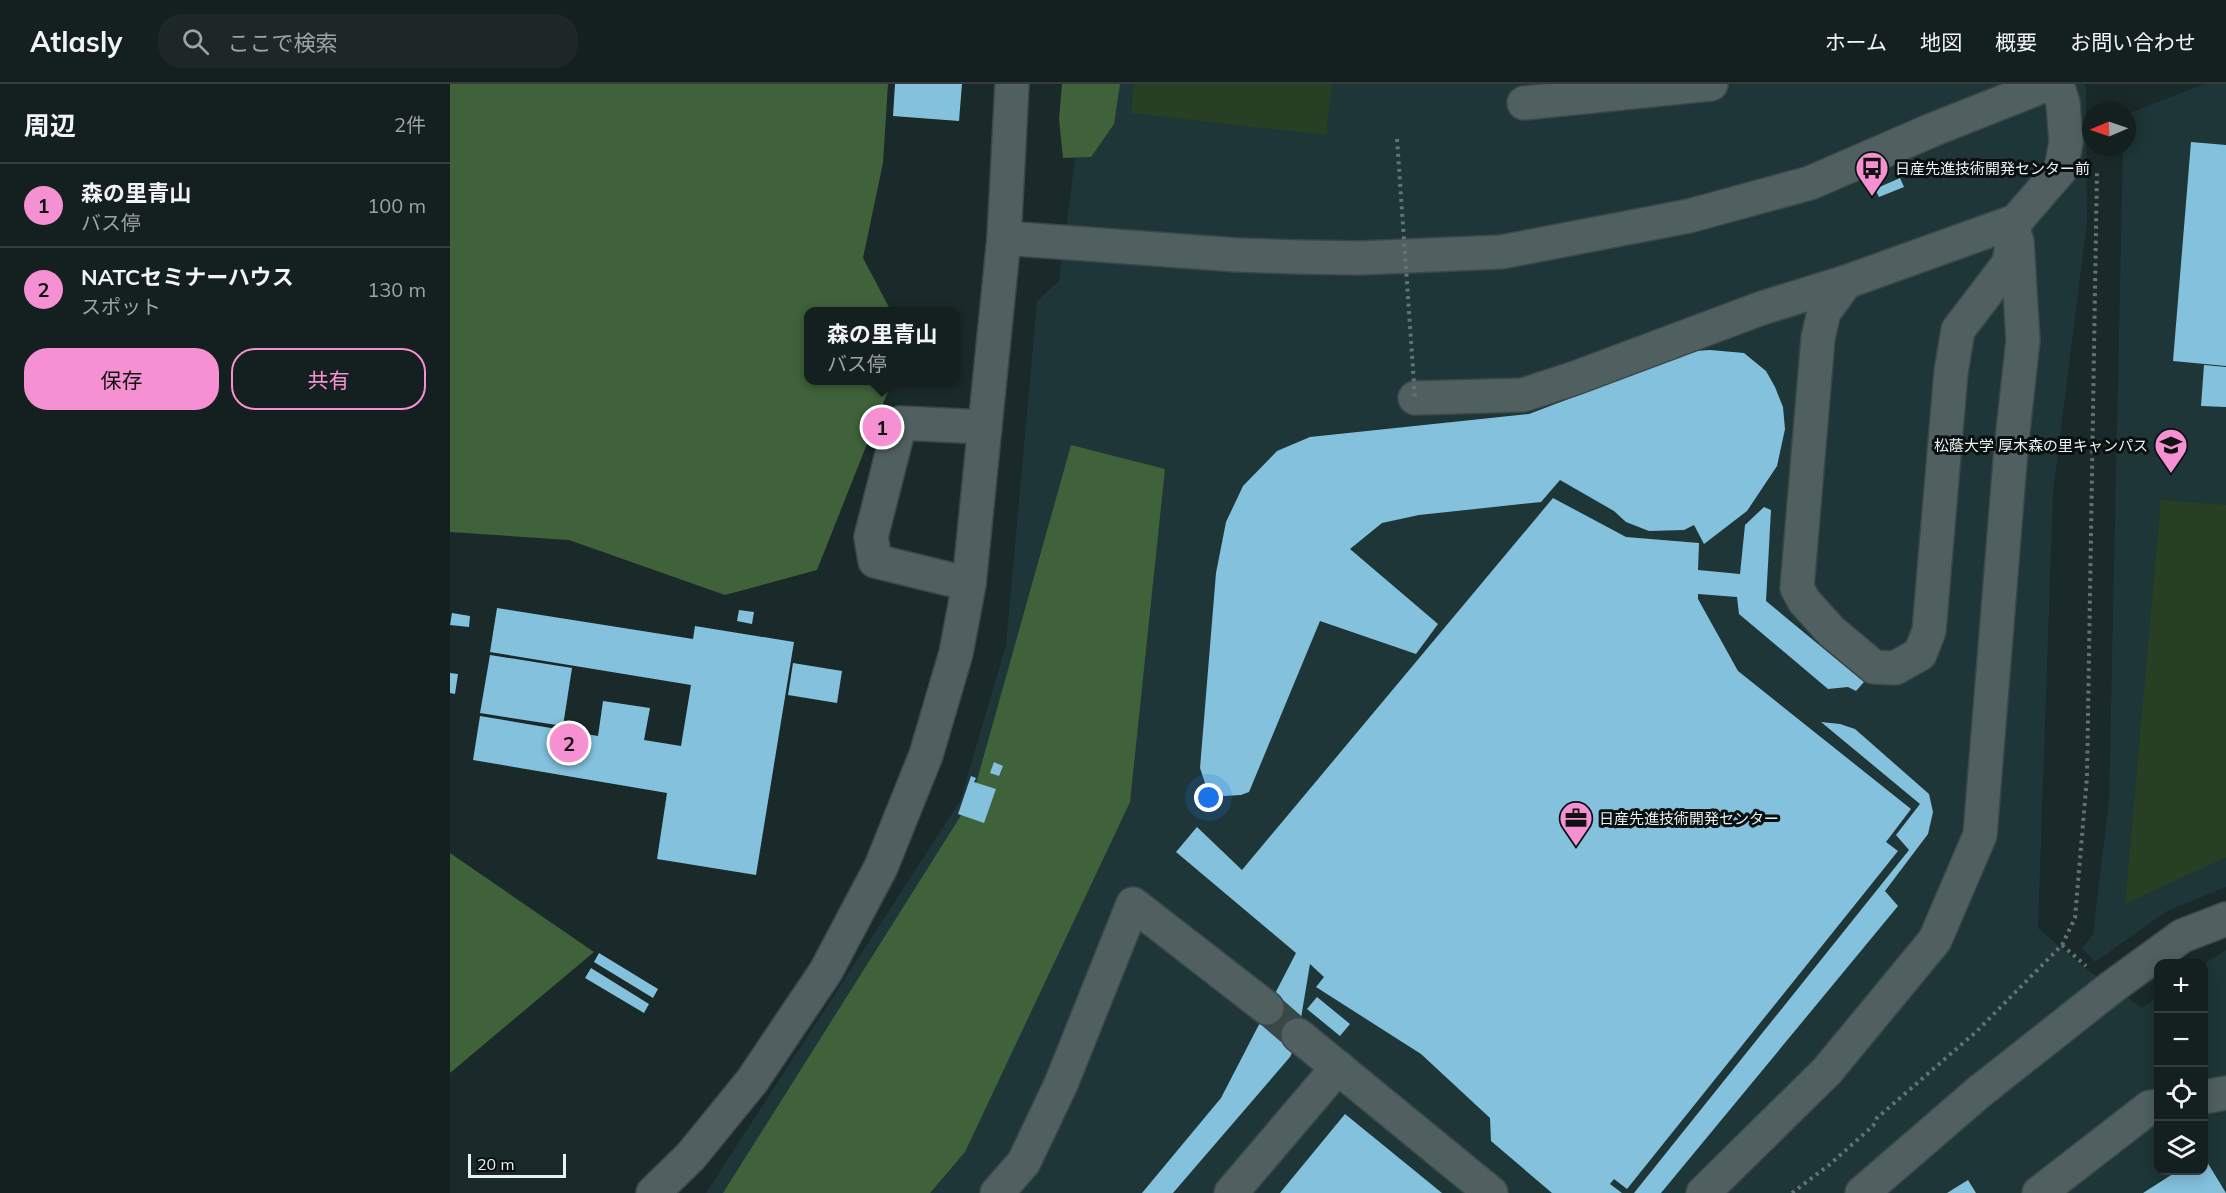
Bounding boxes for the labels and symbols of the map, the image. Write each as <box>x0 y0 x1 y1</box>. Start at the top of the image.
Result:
north arrow <box>2082 102 2136 156</box>
bus stop icon: 日産先進技術開発センター前 <box>1854 150 1890 197</box>
place label: 日産先進技術開発センター前 <box>1895 159 2090 178</box>
pin: 1 <box>862 404 902 450</box>
school or university icon: 松蔭大学 厚木森の里キャンパス <box>2153 427 2189 474</box>
place label: 松蔭大学 厚木森の里キャンパス <box>1934 436 2148 455</box>
pin: 2 <box>550 720 588 766</box>
your location <box>1194 783 1223 812</box>
office icon: 日産先進技術開発センター <box>1558 800 1594 847</box>
place label: 日産先進技術開発センター <box>1599 809 1779 828</box>
scale bar <box>468 1151 566 1178</box>

